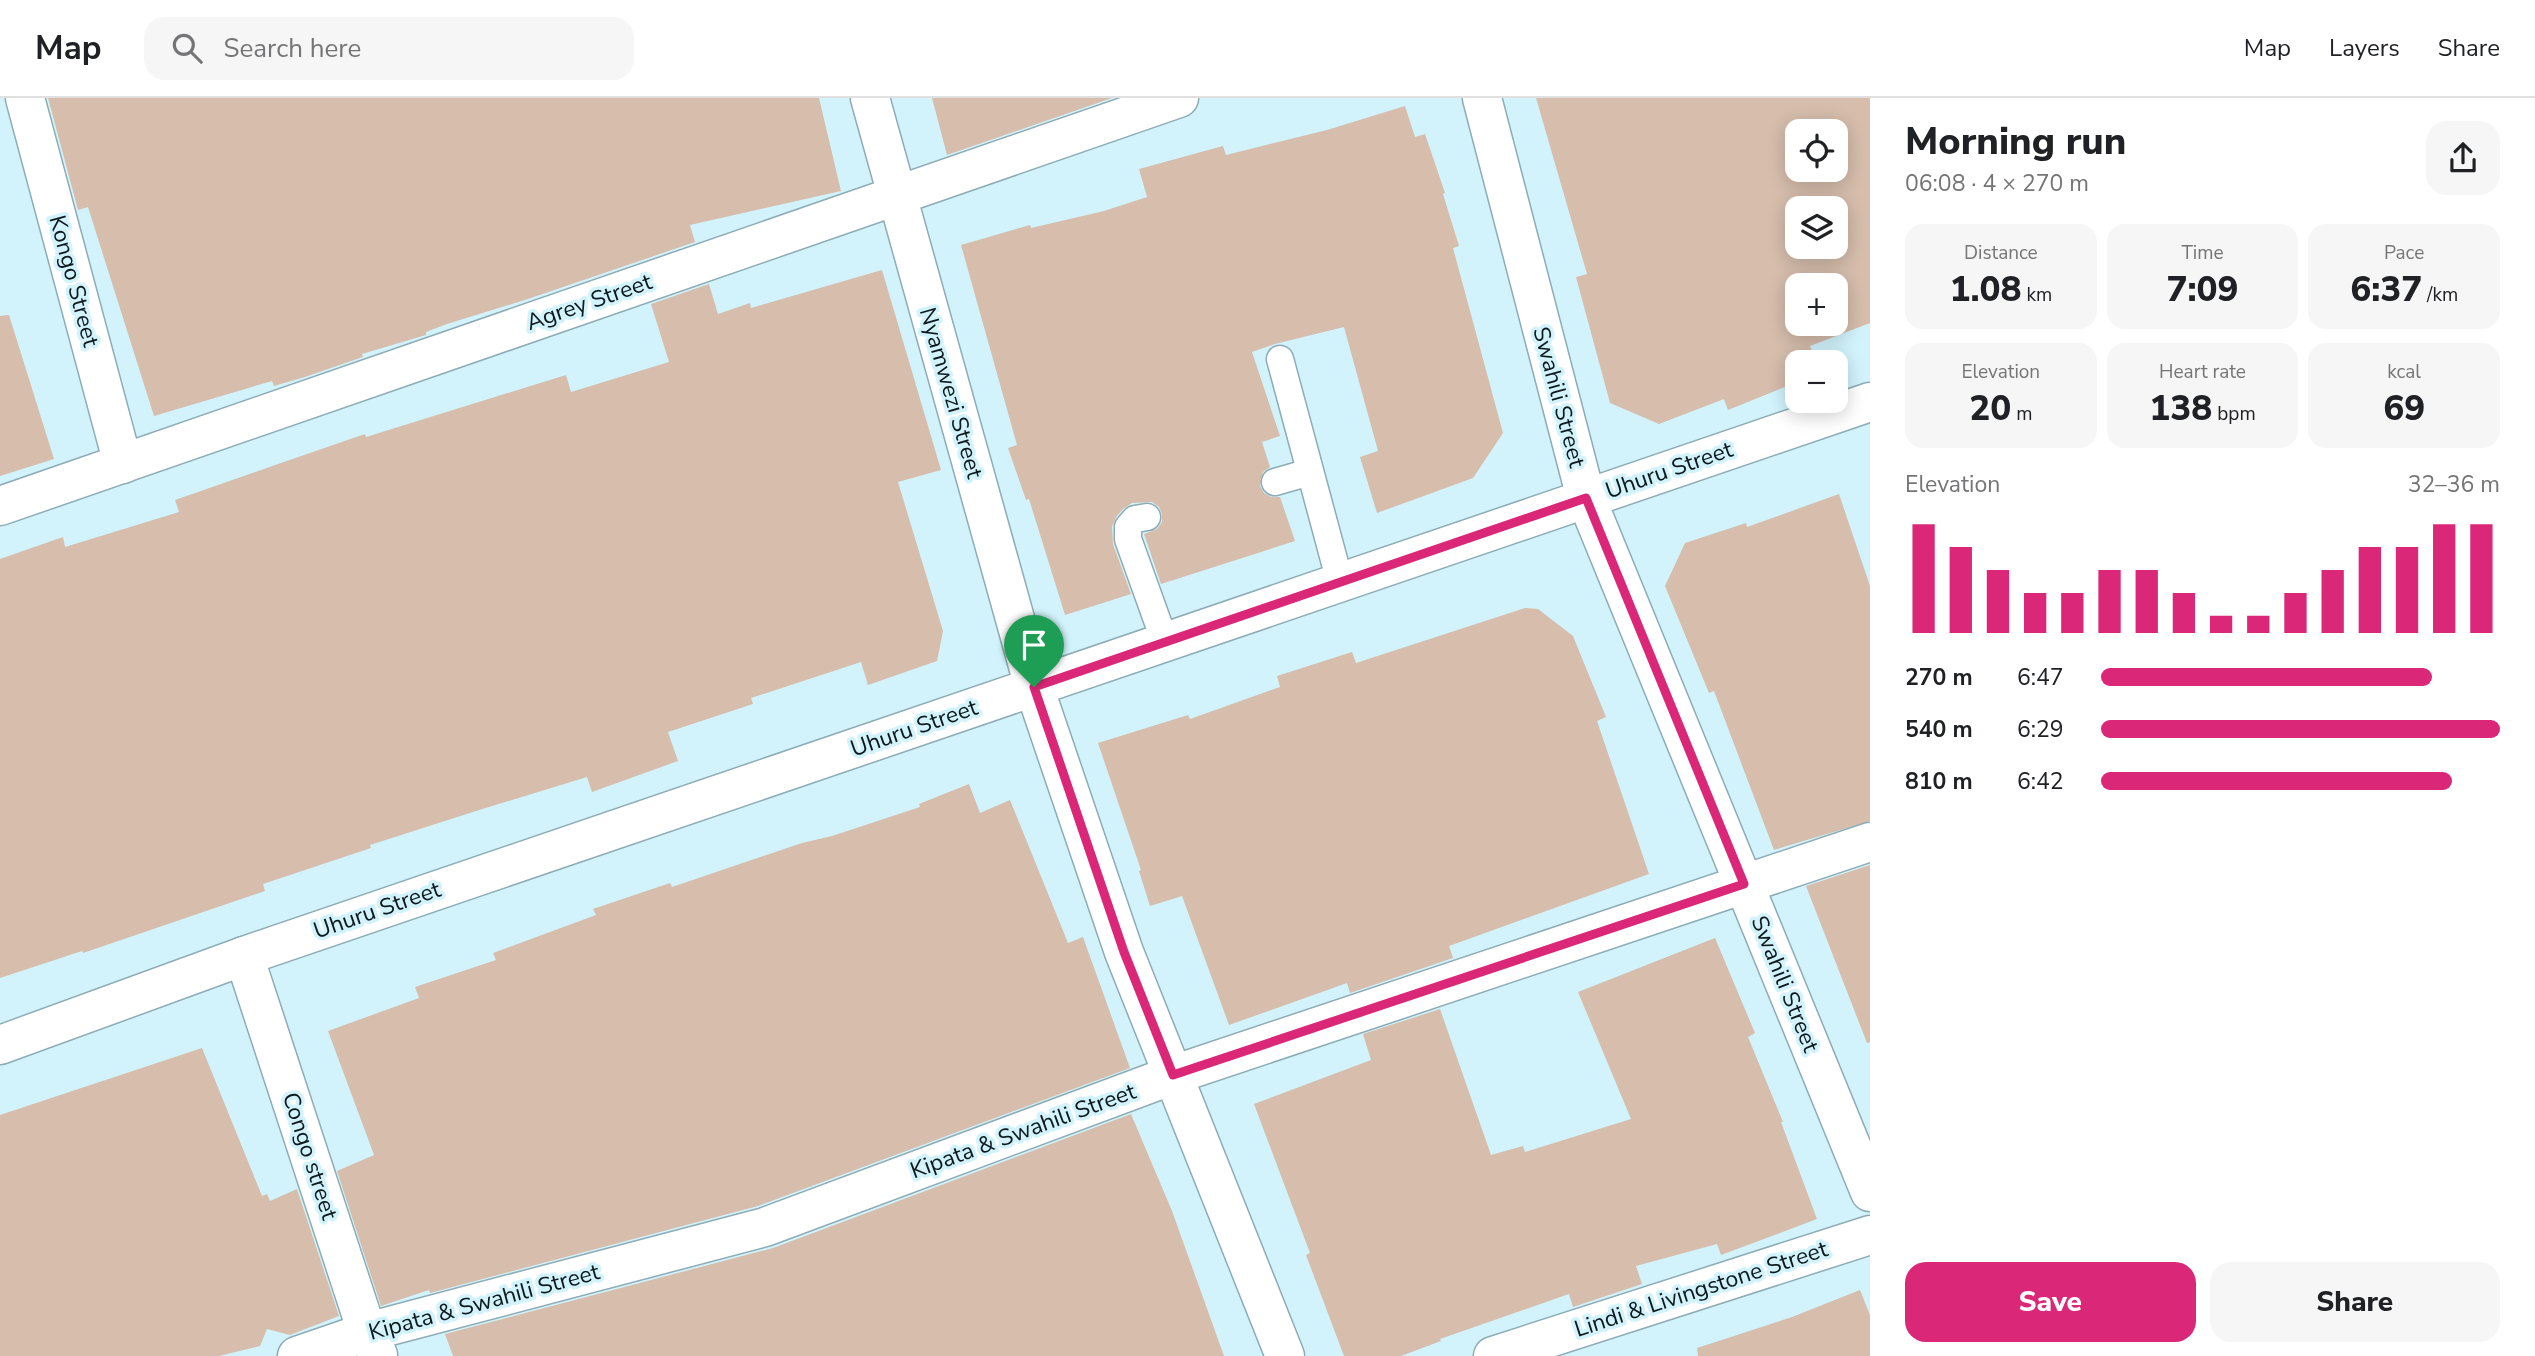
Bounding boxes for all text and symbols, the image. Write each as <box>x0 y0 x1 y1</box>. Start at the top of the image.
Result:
search box <box>144 17 634 80</box>
text: Map <box>35 26 102 71</box>
icon: search <box>168 29 206 67</box>
text: Search here <box>224 31 361 66</box>
text: Map <box>2244 32 2291 64</box>
text: Layers <box>2329 32 2400 64</box>
text: Share <box>2438 32 2500 64</box>
text: Morning run <box>1905 116 2126 167</box>
map controls <box>1785 119 1848 413</box>
button: locate <box>1785 119 1848 182</box>
button: share <box>2426 121 2500 195</box>
text: 06:08 · 4 × 270 m <box>1905 168 2089 199</box>
button: layers <box>1785 196 1848 259</box>
street label: Kongo Street <box>42 212 107 351</box>
text: Distance <box>1964 240 2038 266</box>
text: Time <box>2181 240 2224 266</box>
text: Pace <box>2384 240 2424 266</box>
street label: Agrey Street <box>522 266 657 338</box>
text: 1.08 <box>1949 266 2022 313</box>
text: 7:09 <box>2166 266 2239 313</box>
text: 6:37 <box>2350 266 2422 313</box>
button: + <box>1785 273 1848 336</box>
text: km <box>2022 282 2052 308</box>
text: /km <box>2422 282 2458 308</box>
street label: Nyamwezi Street <box>912 304 990 483</box>
street label: Swahili Street <box>1525 323 1593 472</box>
button: − <box>1785 350 1848 413</box>
text: Elevation <box>1961 359 2040 385</box>
text: Heart rate <box>2159 359 2246 385</box>
text: kcal <box>2387 359 2421 385</box>
text: 20 <box>1969 385 2011 432</box>
text: 138 <box>2149 385 2212 432</box>
text: 69 <box>2383 385 2425 432</box>
text: m <box>2011 401 2032 427</box>
text: bpm <box>2212 401 2256 427</box>
street label: Uhuru Street <box>1601 433 1738 506</box>
text: Elevation <box>1905 469 2000 500</box>
text: 32–36 m <box>2408 469 2500 500</box>
pin <box>1004 615 1064 687</box>
icon: arrive <box>1015 626 1053 664</box>
text: 270 m <box>1905 662 1973 693</box>
text: 6:47 <box>2017 662 2064 693</box>
street label: Uhuru Street <box>846 691 983 764</box>
text: 540 m <box>1905 714 1973 745</box>
text: 6:29 <box>2017 714 2064 745</box>
text: 810 m <box>1905 766 1973 797</box>
text: 6:42 <box>2017 766 2064 797</box>
street label: Uhuru Street <box>309 873 446 946</box>
street label: Swahili Street <box>1744 911 1827 1058</box>
street label: Kipata & Swahili Street <box>906 1075 1141 1186</box>
street label: Congo street <box>275 1088 345 1225</box>
street label: Lindi & Livingstone Street <box>1570 1233 1833 1345</box>
street label: Kipata & Swahili Street <box>365 1256 604 1348</box>
button: Save <box>1905 1262 2196 1342</box>
button: Share <box>2210 1262 2500 1342</box>

